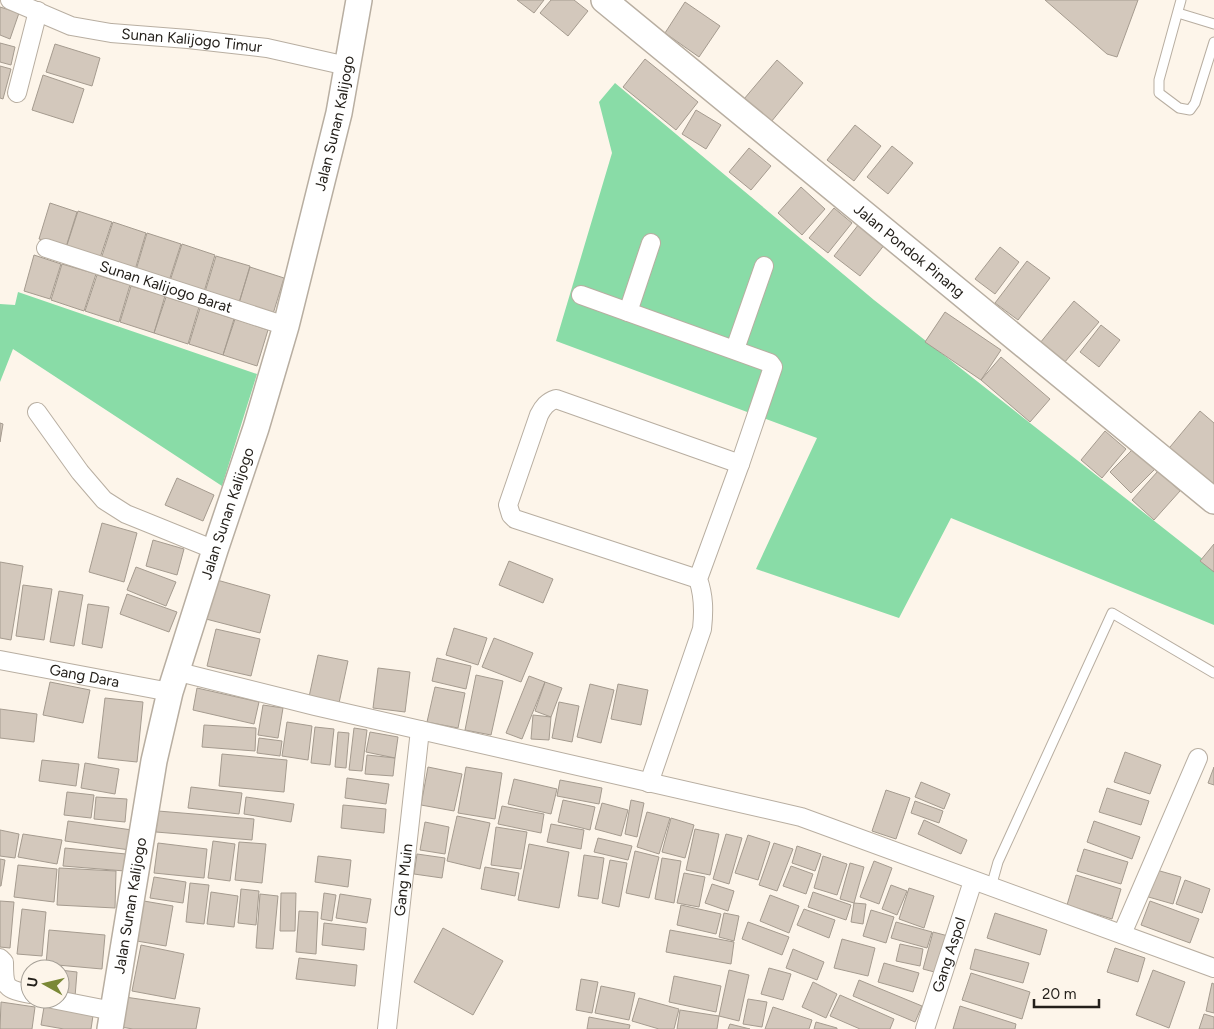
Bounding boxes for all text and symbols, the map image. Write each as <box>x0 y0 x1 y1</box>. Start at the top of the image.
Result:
street label: Sunan Kalijogo Timur <box>121 25 263 56</box>
street label: Jalan Sunan Kalijogo <box>311 54 358 193</box>
street label: Jalan Pondok Pinang <box>850 200 968 301</box>
street label: Sunan Kalijogo Barat <box>97 257 235 317</box>
street label: Jalan Sunan Kalijogo <box>197 445 258 582</box>
street label: Gang Dara <box>48 661 121 691</box>
street label: Jalan Sunan Kalijogo <box>110 836 150 975</box>
street label: Gang Muin <box>391 843 416 917</box>
street label: Gang Aspol <box>928 915 970 995</box>
north arrow <box>20 959 70 1009</box>
text: U <box>24 976 42 988</box>
scale bar <box>1034 976 1099 1008</box>
text: 20 m <box>1042 985 1076 1003</box>

